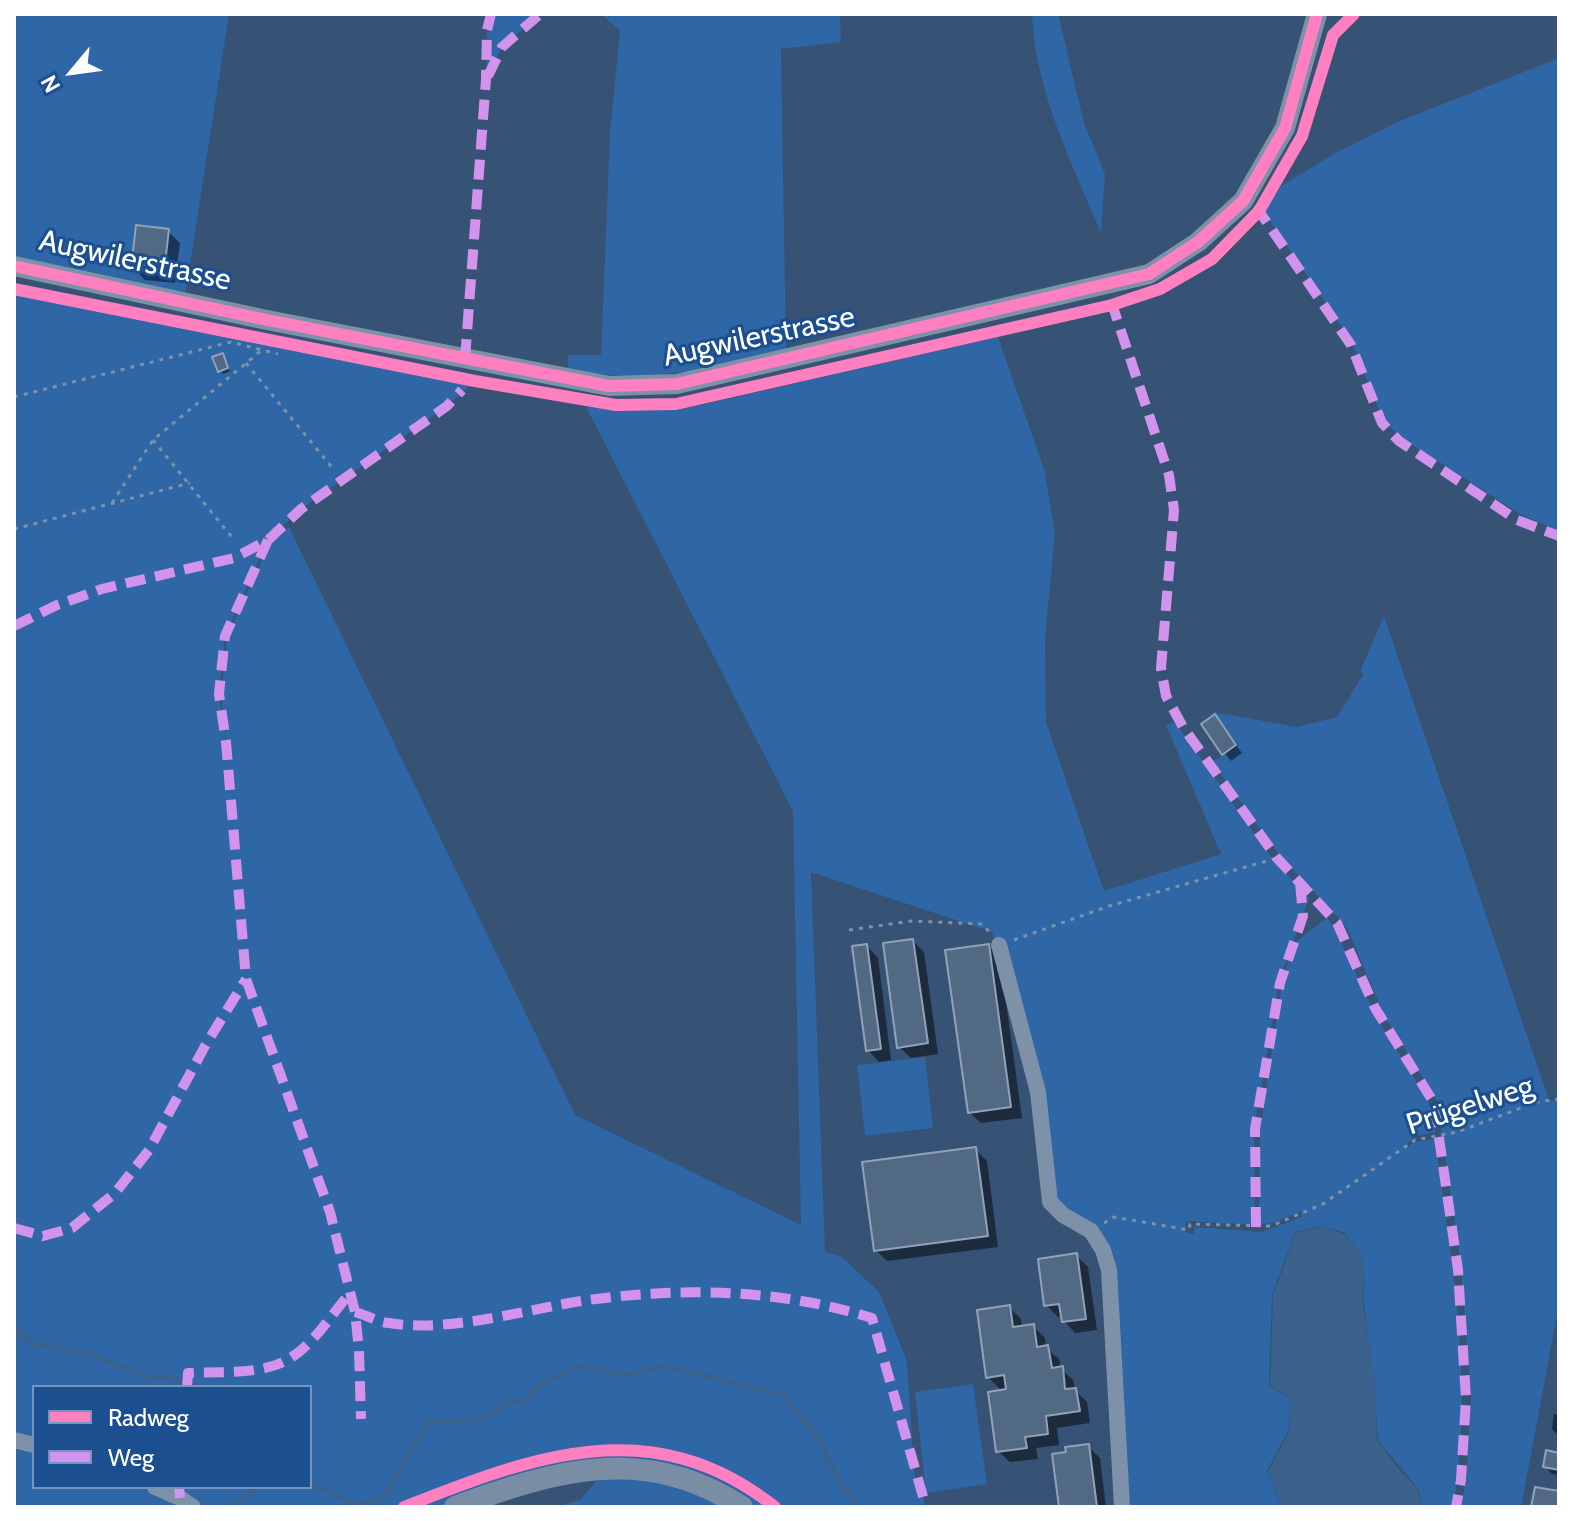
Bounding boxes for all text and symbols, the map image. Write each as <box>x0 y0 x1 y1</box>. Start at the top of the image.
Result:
north arrow <box>32 32 112 112</box>
text: N <box>35 71 66 97</box>
street label: Augwilerstrasse <box>36 223 234 299</box>
street label: Augwilerstrasse <box>660 299 858 375</box>
street label: Prügelweg <box>1402 1069 1538 1143</box>
legend <box>32 1385 312 1489</box>
text: Radweg <box>108 1403 189 1432</box>
text: Weg <box>108 1443 154 1472</box>

